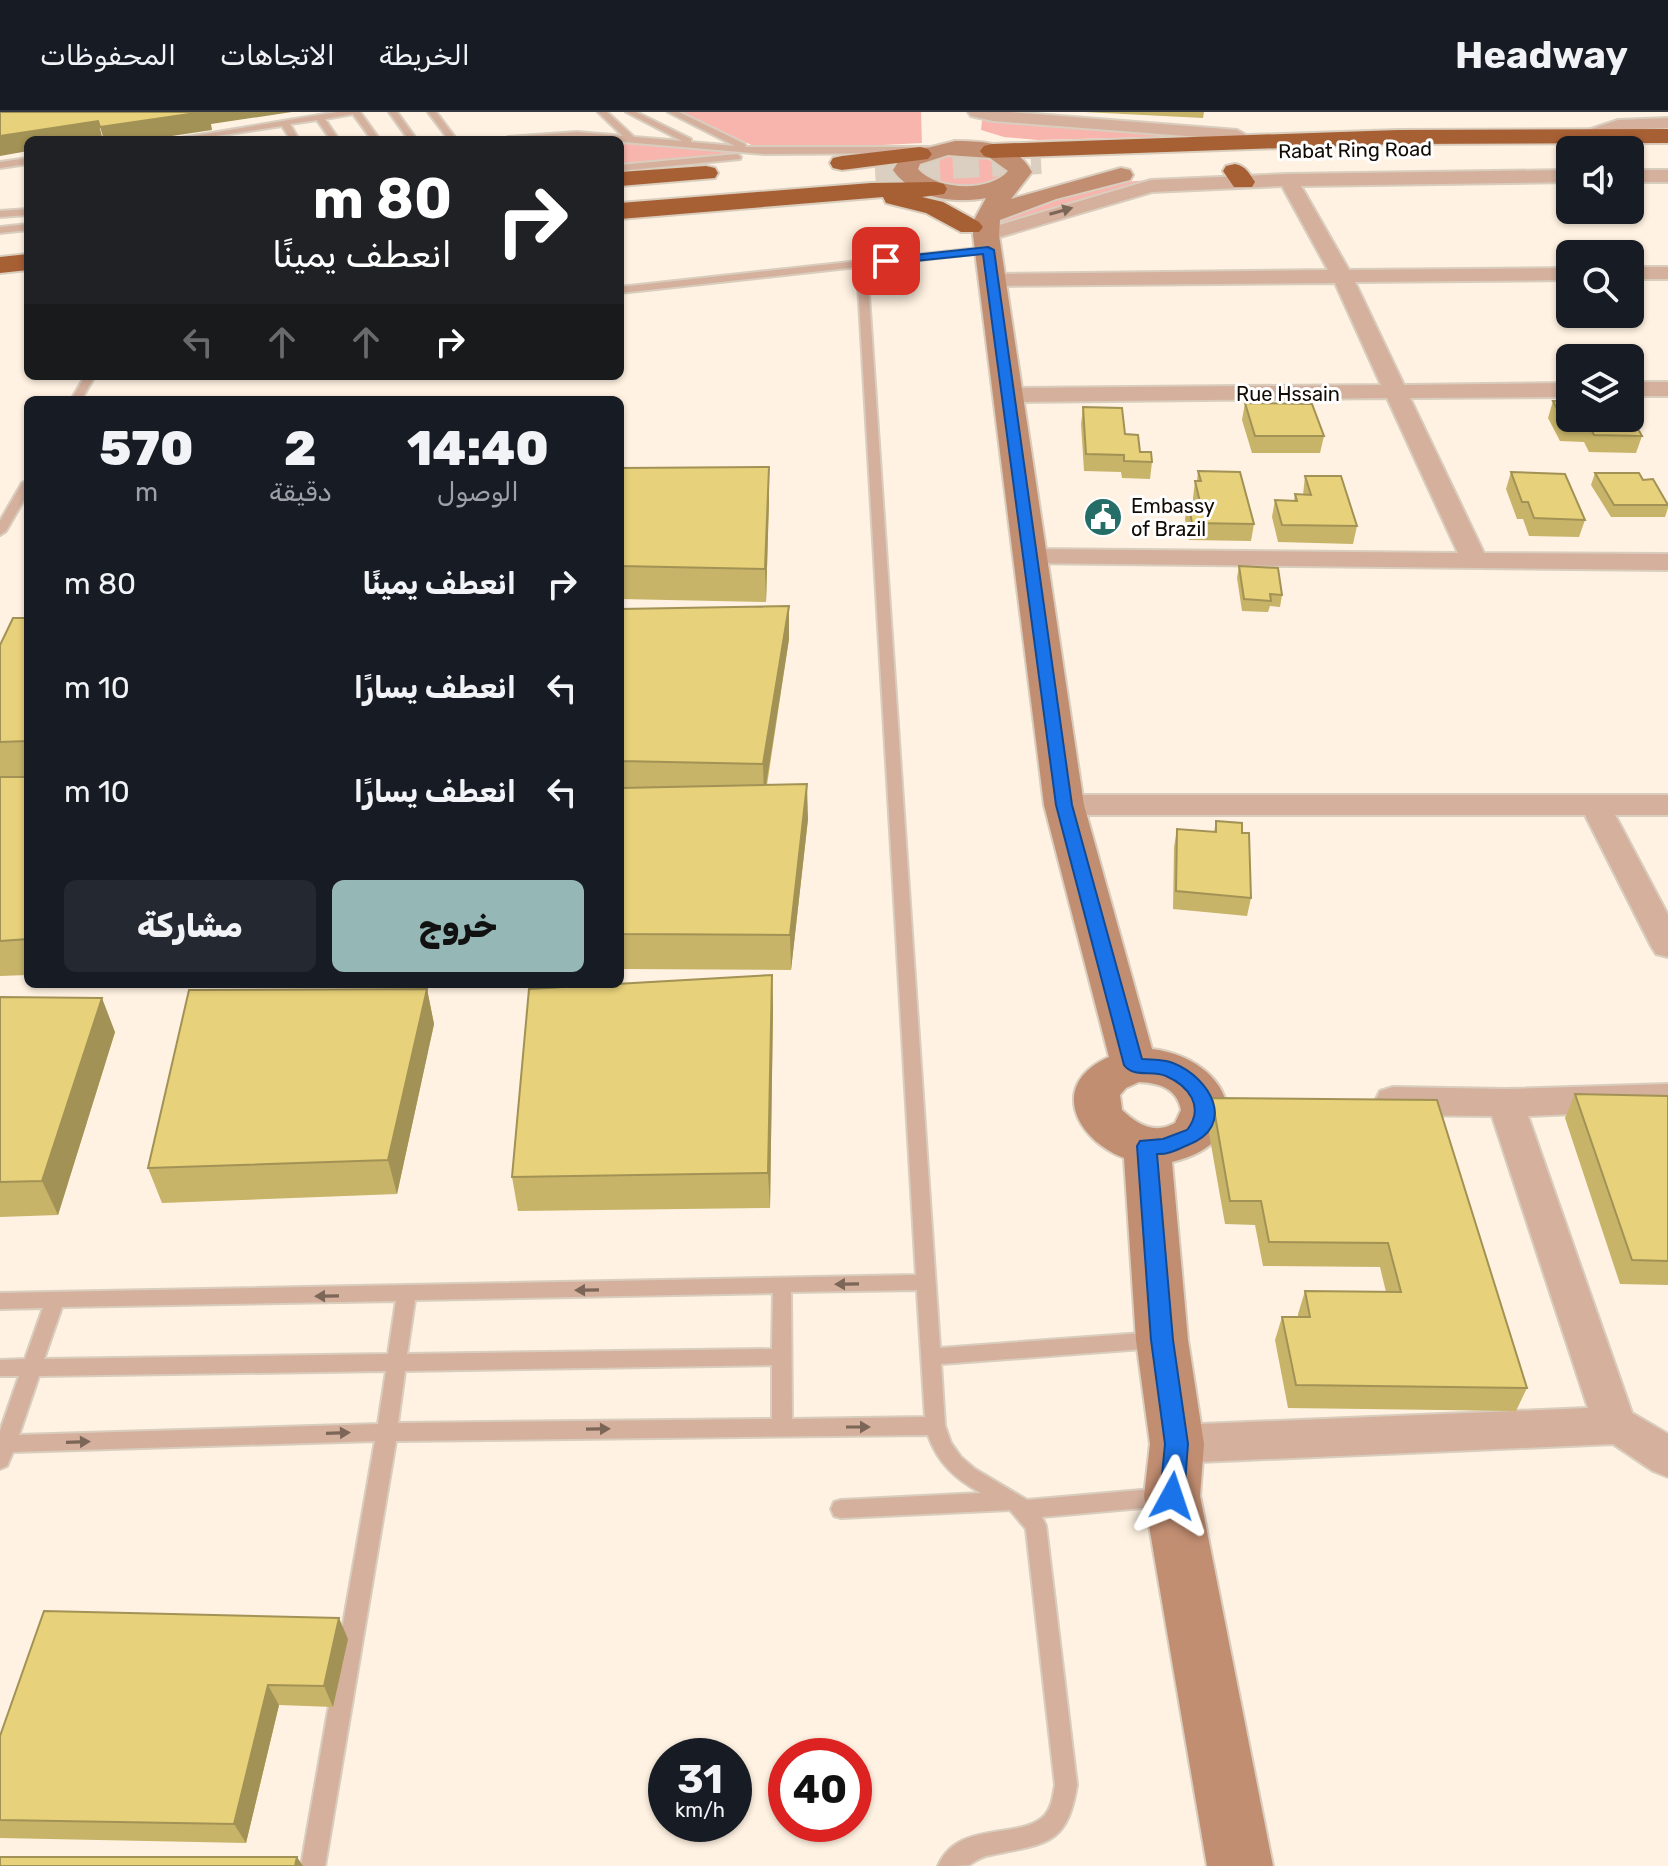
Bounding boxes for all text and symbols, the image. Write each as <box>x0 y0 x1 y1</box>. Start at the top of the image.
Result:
text: Headway <box>1455 32 1628 78</box>
text: المحفوظات <box>40 39 176 72</box>
text: الاتجاهات <box>220 39 335 72</box>
text: الخريطة <box>379 39 470 72</box>
map controls <box>1556 136 1644 432</box>
button: sound <box>1556 136 1644 224</box>
street label: Rabat Ring Road <box>1278 137 1432 163</box>
text: 80 m <box>313 166 452 232</box>
icon: right <box>480 168 584 272</box>
one-way arrow <box>1049 204 1073 217</box>
pin <box>852 227 920 295</box>
text: انعطف يمينًا <box>272 233 452 276</box>
icon: arrive <box>864 239 908 283</box>
button: search <box>1556 240 1644 328</box>
icon: left <box>176 320 220 364</box>
icon: ahead <box>260 320 304 364</box>
icon: ahead <box>344 320 388 364</box>
icon: right <box>428 320 472 364</box>
button: layers <box>1556 344 1644 432</box>
street label: Rue Hssain <box>1236 382 1340 406</box>
text: 570 <box>99 420 194 477</box>
text: 2 <box>284 420 317 477</box>
text: 14:40 <box>407 420 549 477</box>
text: m <box>135 477 158 508</box>
text: دقيقة <box>269 477 332 508</box>
text: الوصول <box>437 477 519 508</box>
place label: Embassy of Brazil <box>1131 494 1215 541</box>
public building icon: Embassy of Brazil <box>1082 496 1124 538</box>
icon: right <box>540 562 584 606</box>
text: 80 m <box>64 566 136 602</box>
text: انعطف يمينًا <box>362 566 516 602</box>
icon: left <box>540 666 584 710</box>
text: 10 m <box>64 670 130 706</box>
text: انعطف يسارًا <box>354 670 516 706</box>
icon: left <box>540 770 584 814</box>
text: 10 m <box>64 774 130 810</box>
text: انعطف يسارًا <box>354 774 516 810</box>
button: مشاركة <box>64 880 316 972</box>
button: خروج <box>332 880 584 972</box>
one-way arrow <box>834 1277 859 1290</box>
one-way arrow <box>574 1284 599 1296</box>
one-way arrow <box>314 1290 339 1302</box>
one-way arrow <box>846 1420 871 1433</box>
one-way arrow <box>586 1423 611 1435</box>
one-way arrow <box>326 1427 351 1440</box>
one-way arrow <box>66 1435 91 1448</box>
position arrow <box>1130 1454 1214 1538</box>
speed limit sign: 40 <box>768 1738 872 1842</box>
text: 31 <box>677 1756 723 1803</box>
text: km/h <box>675 1798 725 1822</box>

